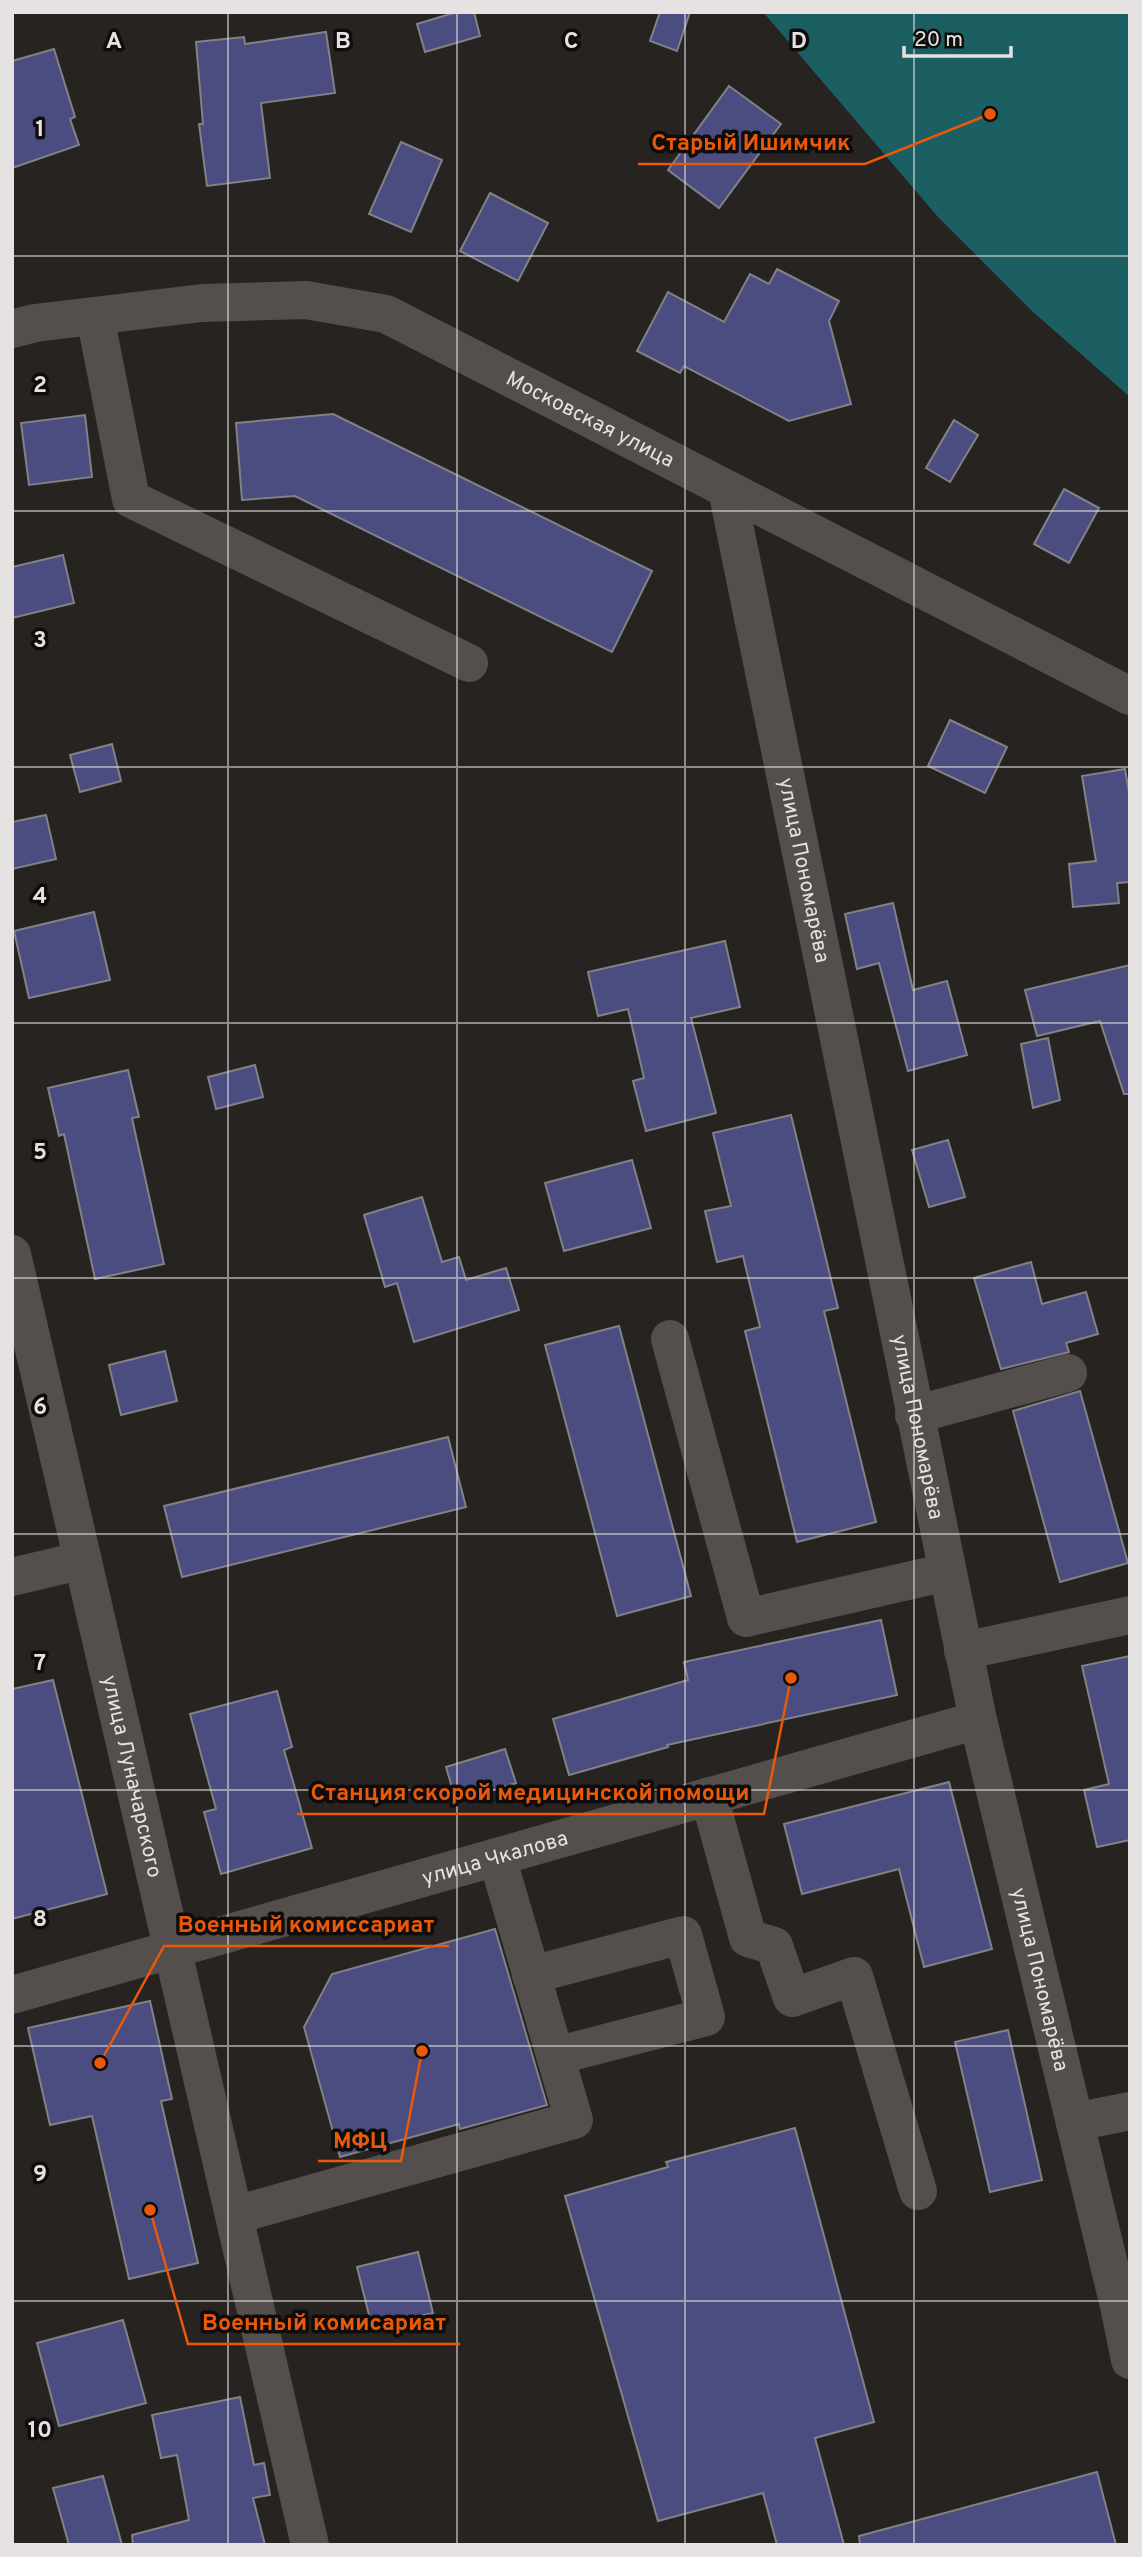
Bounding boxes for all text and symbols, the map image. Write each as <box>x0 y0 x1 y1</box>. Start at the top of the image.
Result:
scale bar <box>904 14 1011 58</box>
text: 20 m <box>914 27 963 54</box>
text: A <box>106 28 122 57</box>
text: B <box>335 28 351 57</box>
text: C <box>564 28 578 57</box>
text: D <box>791 28 807 57</box>
text: 1 <box>35 116 45 145</box>
callout: Старый Ишимчик <box>638 120 865 164</box>
text: Старый Ишимчик <box>651 130 851 159</box>
street label: Московская улица <box>501 366 678 475</box>
text: 2 <box>33 372 47 401</box>
text: 3 <box>33 627 47 656</box>
street label: улица Пономарёва <box>771 776 835 965</box>
text: 4 <box>33 883 47 912</box>
text: 5 <box>33 1139 47 1168</box>
street label: улица Пономарёва <box>885 1332 949 1522</box>
text: 6 <box>33 1394 47 1423</box>
text: 7 <box>34 1650 46 1679</box>
street label: улица Луначарского <box>95 1673 168 1880</box>
callout: Станция скорой медицинской помощи <box>297 1770 764 1814</box>
text: Станция скорой медицинской помощи <box>311 1780 749 1809</box>
street label: улица Чкалова <box>419 1825 571 1893</box>
street label: улица Пономарёва <box>1004 1885 1074 2074</box>
callout: Военный комиссариат <box>164 1902 449 1946</box>
text: 8 <box>33 1906 47 1935</box>
text: Военный комиссариат <box>178 1912 434 1941</box>
callout: МФЦ <box>318 2117 401 2161</box>
text: МФЦ <box>333 2128 387 2157</box>
text: 9 <box>33 2161 47 2190</box>
callout: Военный комисариат <box>188 2300 460 2344</box>
text: Военный комисариат <box>202 2310 446 2339</box>
text: 10 <box>28 2417 52 2446</box>

